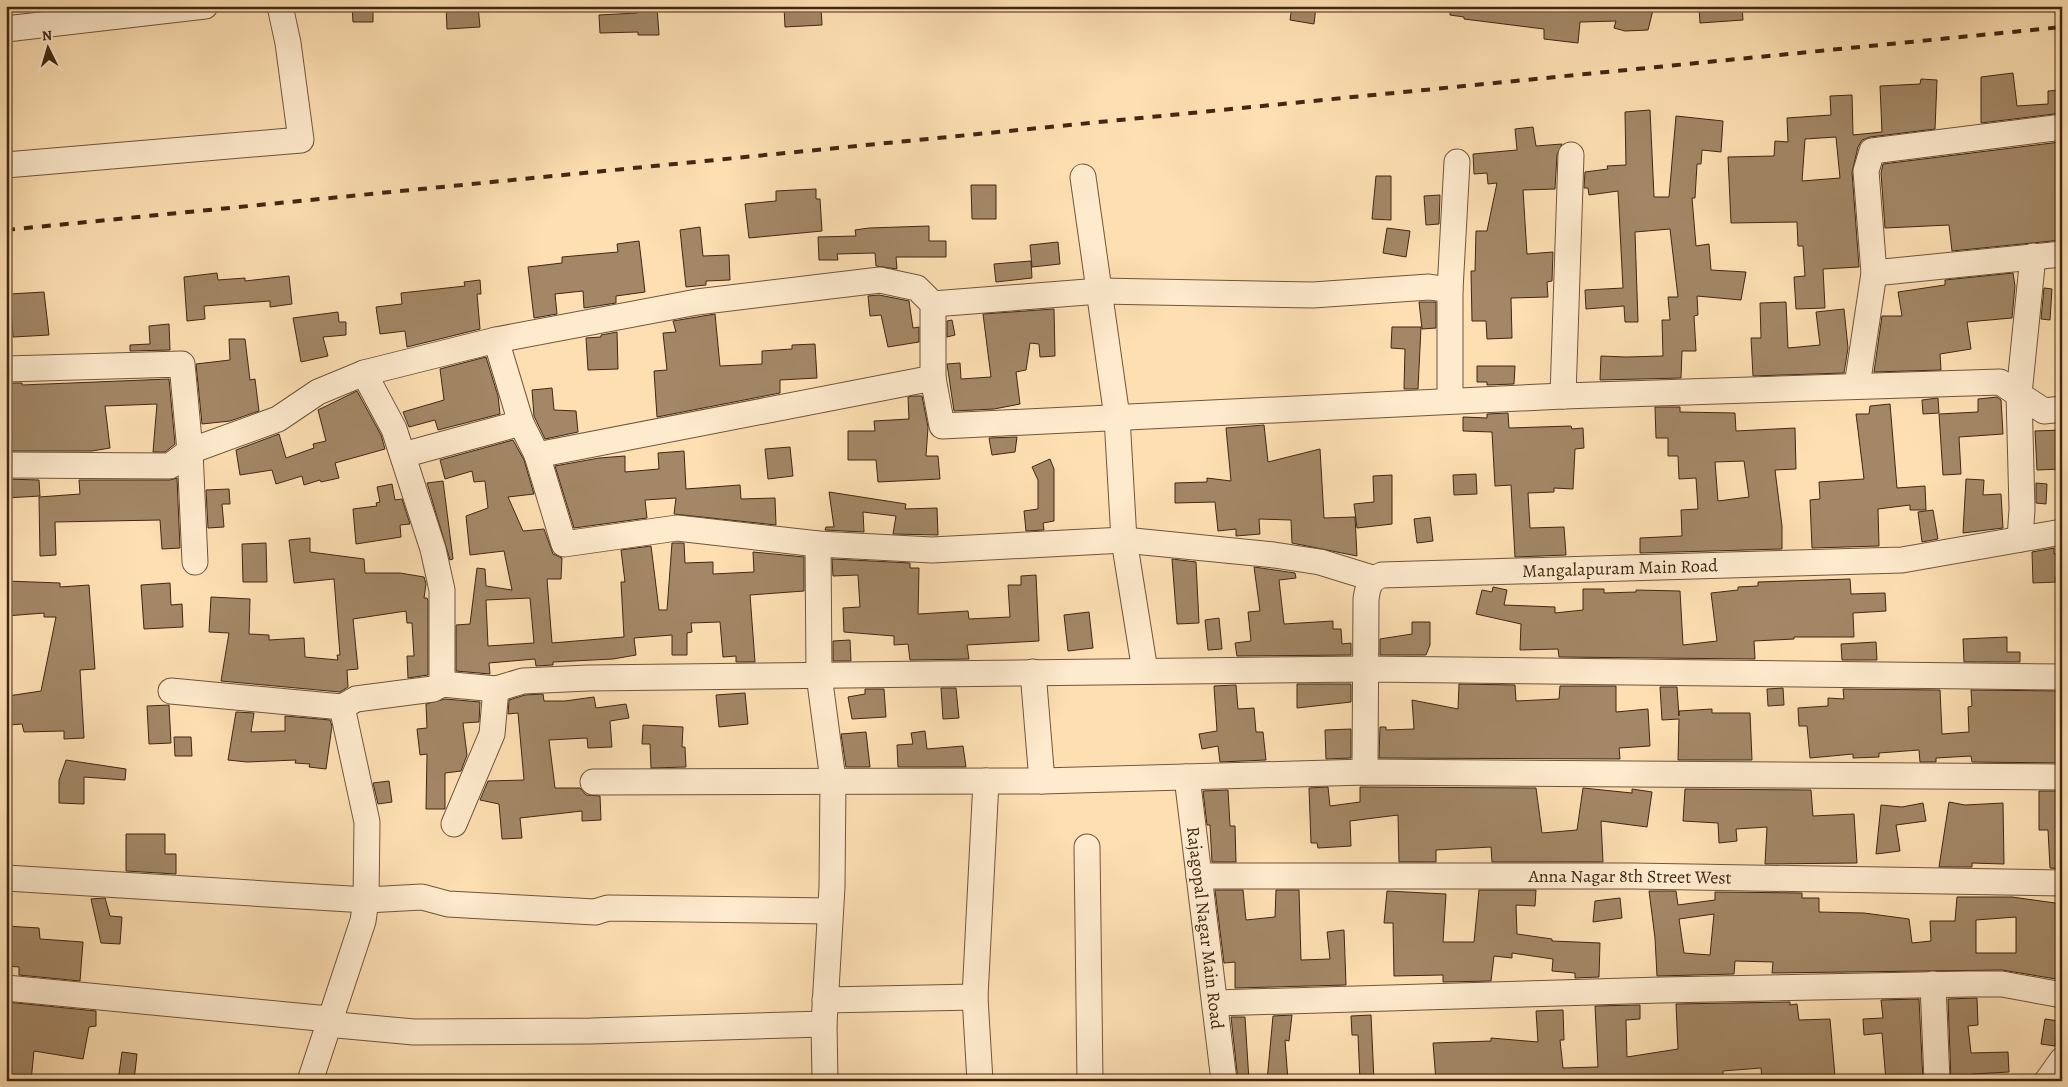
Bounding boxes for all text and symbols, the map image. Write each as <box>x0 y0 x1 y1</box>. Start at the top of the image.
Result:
north arrow <box>22 22 72 72</box>
text: N <box>41 26 53 45</box>
street label: Mangalapuram Main Road <box>1522 553 1718 583</box>
street label: Rajagopal Nagar Main Road <box>1181 825 1230 1031</box>
street label: Anna Nagar 8th Street West <box>1527 864 1732 890</box>

